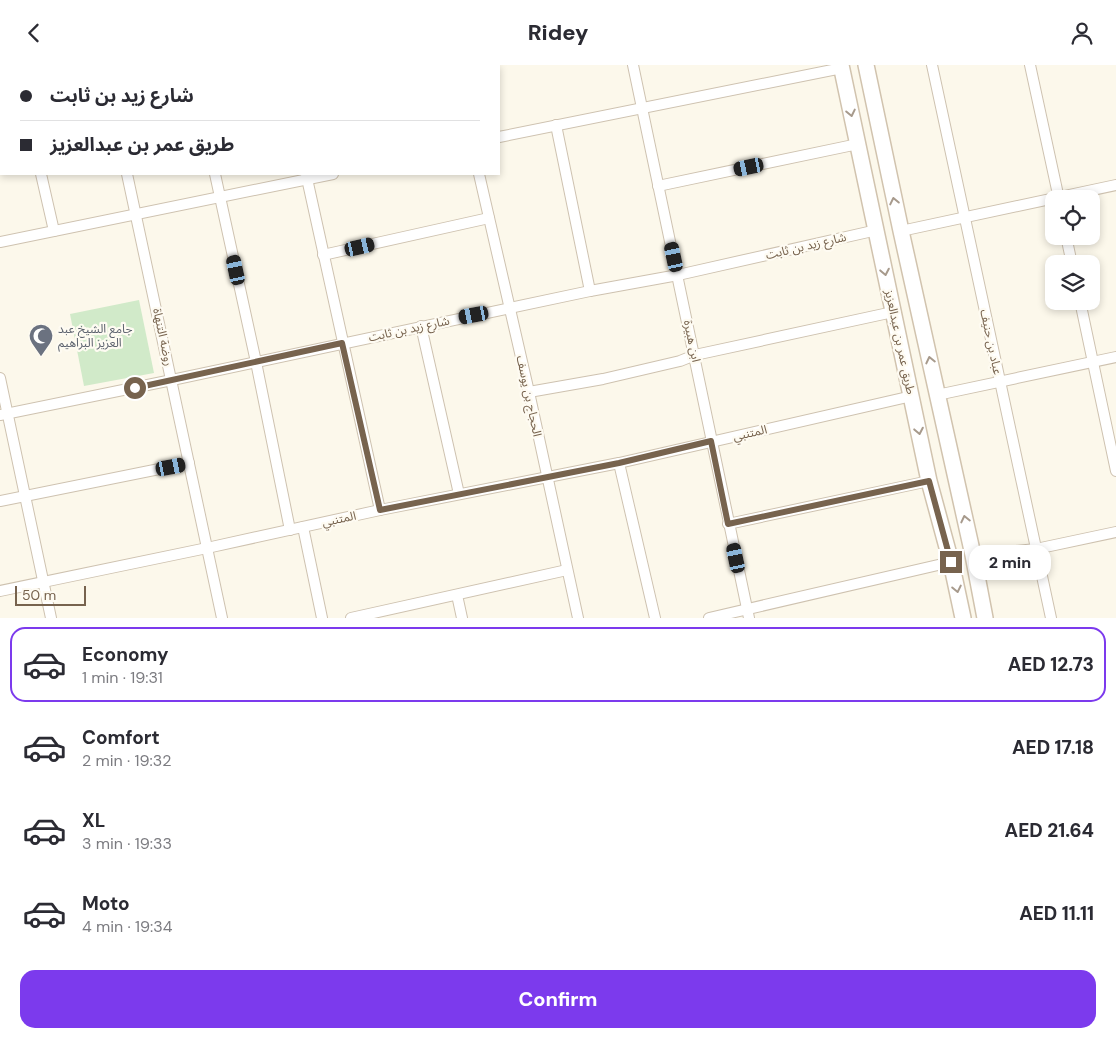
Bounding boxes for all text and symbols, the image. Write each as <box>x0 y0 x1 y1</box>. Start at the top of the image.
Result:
text: Ridey <box>528 18 588 47</box>
icon: back <box>20 19 48 47</box>
icon: person <box>1068 19 1096 47</box>
text: شارع زيد بن ثابت <box>50 83 194 108</box>
one-way arrow <box>845 108 856 117</box>
text: طريق عمر بن عبدالعزيز <box>50 132 234 157</box>
car <box>732 157 765 177</box>
map controls <box>1045 190 1100 310</box>
button: locate <box>1045 190 1100 245</box>
one-way arrow <box>890 197 900 206</box>
street label: شارع زيد بن ثابت <box>764 229 848 264</box>
car <box>343 236 376 258</box>
car <box>663 241 684 273</box>
car <box>225 254 246 286</box>
button: layers <box>1045 255 1100 310</box>
one-way arrow <box>880 267 890 276</box>
street label: طريق عمر بن عبدالعزيز <box>881 287 919 396</box>
car <box>457 305 490 325</box>
street label: روضة التنهاة <box>149 307 177 367</box>
street label: عباد بن حنيف <box>976 308 1006 376</box>
street label: شارع زيد بن ثابت <box>367 313 451 346</box>
street label: ابن هبيرة <box>680 318 704 364</box>
place label: جامع الشيخ عبد العزيز البراهيم <box>58 321 133 352</box>
mosque icon: جامع الشيخ عبد العزيز البراهيم <box>28 323 54 357</box>
street label: الحجاج بن يوسف <box>512 354 545 438</box>
one-way arrow <box>925 356 935 365</box>
route start <box>124 377 146 399</box>
street label: المتنبي <box>731 421 769 446</box>
one-way arrow <box>913 426 923 435</box>
car <box>154 457 187 477</box>
street label: المتنبي <box>320 508 358 532</box>
one-way arrow <box>960 514 971 523</box>
car <box>725 542 746 574</box>
callout: 2 min <box>968 545 1051 579</box>
route end <box>940 551 962 573</box>
text: 2 min <box>989 552 1031 573</box>
scale bar <box>15 583 86 606</box>
one-way arrow <box>951 584 961 593</box>
text: 50 m <box>22 586 56 604</box>
icon: car <box>22 642 67 687</box>
text: Economy <box>82 642 169 667</box>
text: AED 12.73 <box>1008 652 1094 677</box>
text: 1 min · 19:31 <box>82 667 163 688</box>
icon: car <box>22 725 67 770</box>
text: Comfort <box>82 725 160 750</box>
text: AED 17.18 <box>1012 735 1094 760</box>
text: 2 min · 19:32 <box>82 750 171 771</box>
icon: car <box>22 808 67 853</box>
text: XL <box>82 808 105 833</box>
text: AED 21.64 <box>1005 818 1094 843</box>
text: 3 min · 19:33 <box>82 833 172 854</box>
icon: car <box>22 891 67 936</box>
text: Moto <box>82 891 130 916</box>
text: AED 11.11 <box>1019 901 1094 926</box>
text: 4 min · 19:34 <box>82 916 172 937</box>
button: Confirm <box>20 970 1096 1028</box>

